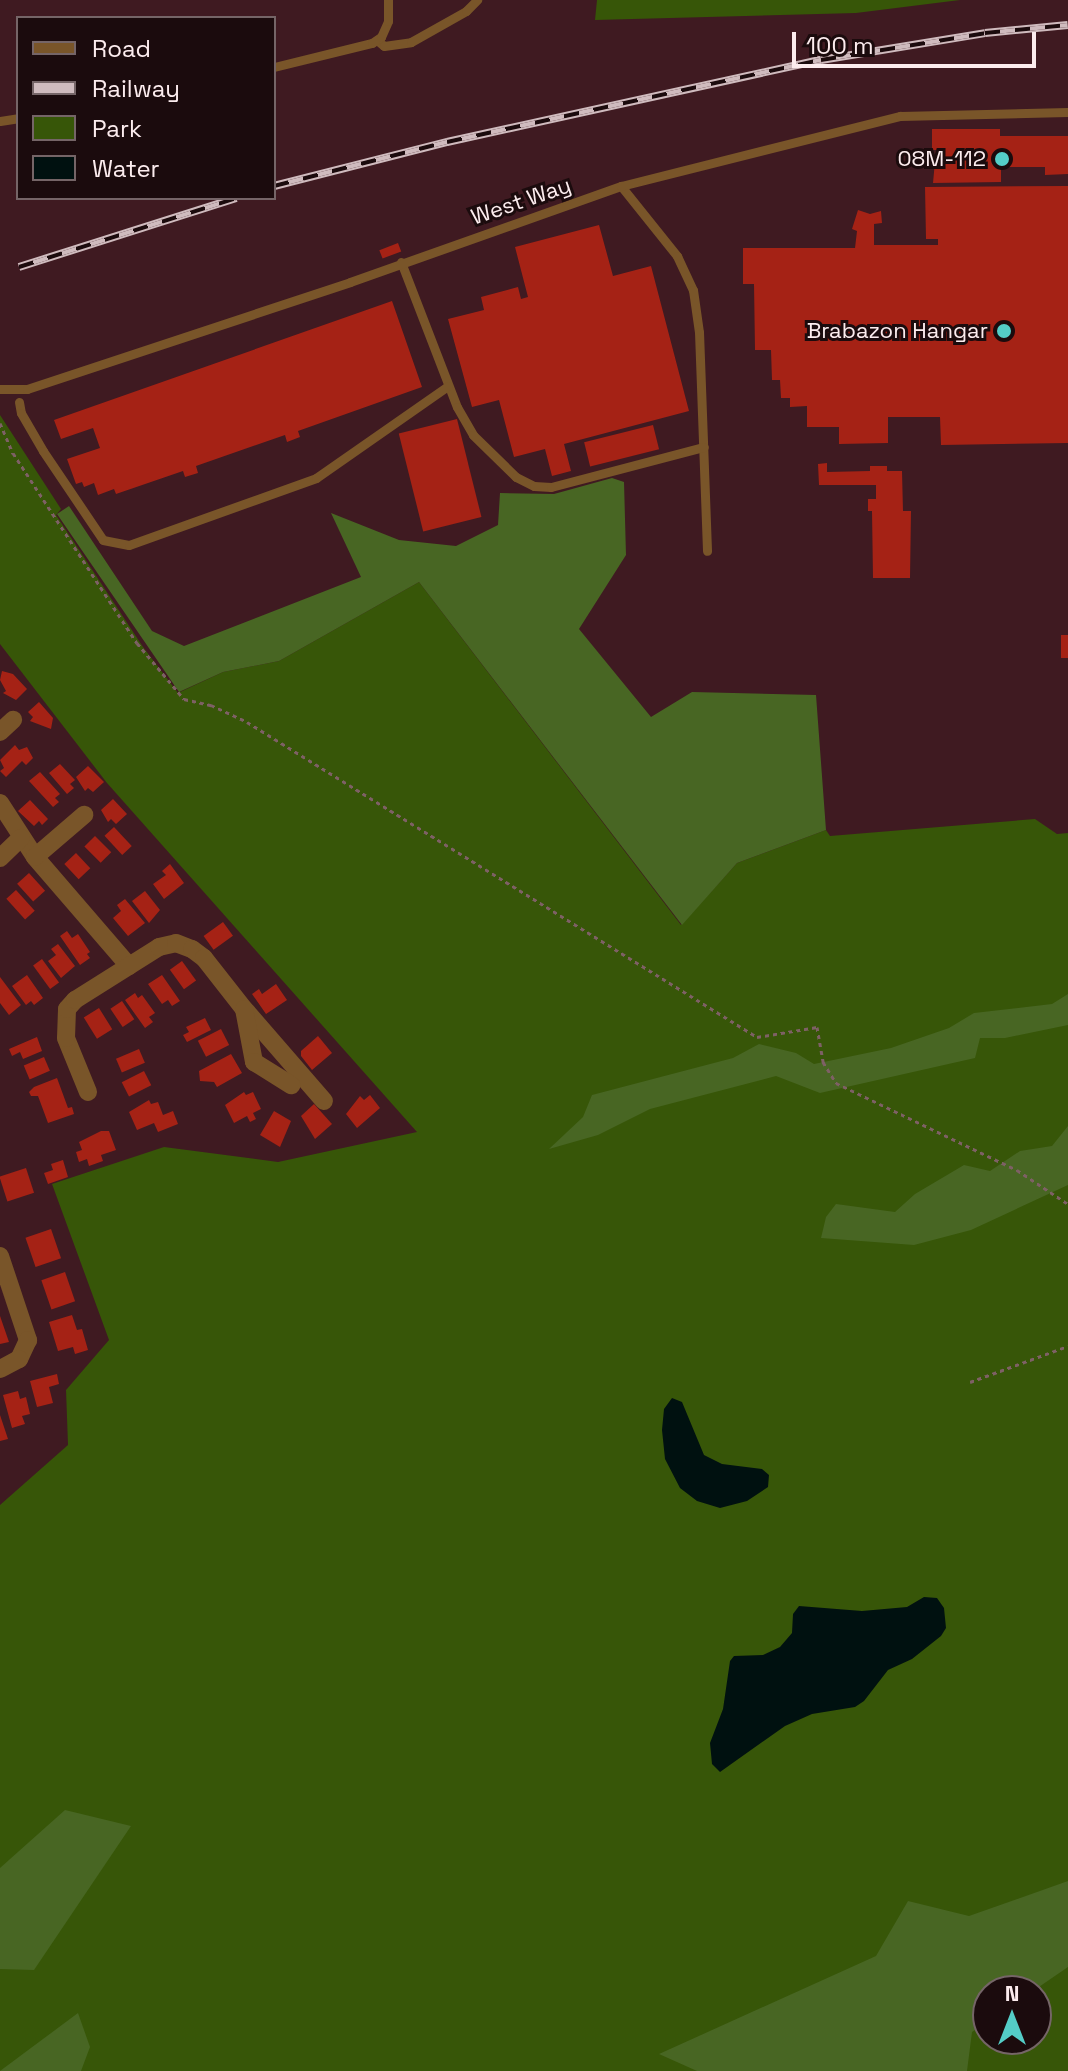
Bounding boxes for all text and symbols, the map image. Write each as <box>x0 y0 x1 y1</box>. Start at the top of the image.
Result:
legend <box>16 16 276 200</box>
scale bar <box>796 16 1040 66</box>
text: 100 m <box>806 30 874 61</box>
text: Road <box>92 33 151 64</box>
text: Railway <box>92 73 180 104</box>
text: Park <box>92 113 142 144</box>
place label: 08M-112 <box>897 146 986 172</box>
marker: 08M-112 <box>993 150 1011 168</box>
text: Water <box>92 153 160 184</box>
street label: West Way <box>468 172 574 230</box>
place label: Brabazon Hangar <box>807 318 988 344</box>
marker: Brabazon Hangar <box>995 322 1013 340</box>
north arrow <box>972 1975 1052 2055</box>
text: N <box>1005 1979 1019 2007</box>

